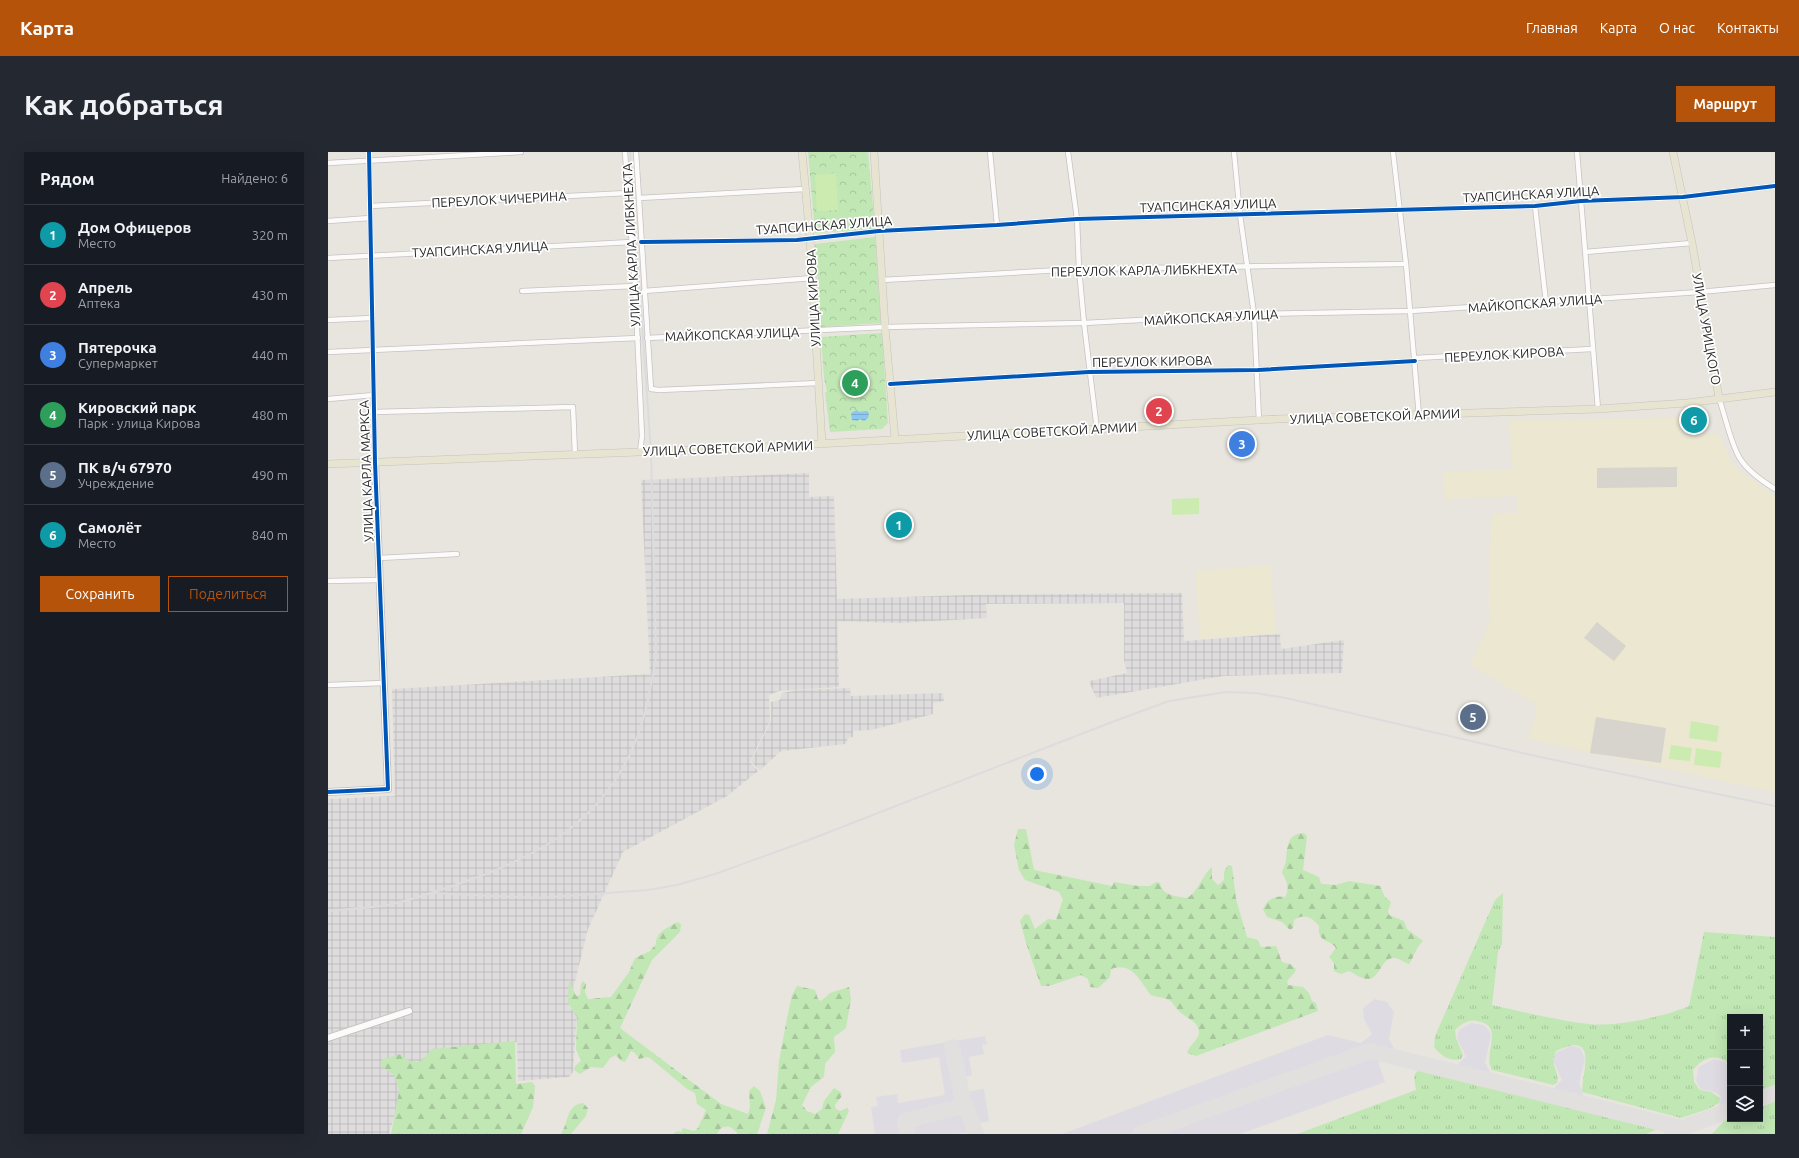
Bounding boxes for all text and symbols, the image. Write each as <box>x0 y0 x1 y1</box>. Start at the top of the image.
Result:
text: Карта <box>20 17 74 39</box>
text: Главная <box>1526 20 1578 36</box>
text: Карта <box>1600 20 1637 36</box>
text: О нас <box>1659 20 1695 36</box>
text: Контакты <box>1717 20 1779 36</box>
button: Маршрут <box>1676 86 1775 122</box>
text: Как добраться <box>24 89 223 120</box>
street label: УЛИЦА КАРЛА ЛИБКНЕХТА <box>620 162 642 327</box>
text: Рядом <box>40 169 95 188</box>
text: Найдено: 6 <box>221 171 288 185</box>
street label: ТУАПСИНСКАЯ УЛИЦА <box>1462 183 1600 205</box>
street label: ПЕРЕУЛОК ЧИЧЕРИНА <box>431 188 568 210</box>
street label: ТУАПСИНСКАЯ УЛИЦА <box>1139 196 1277 214</box>
street label: ТУАПСИНСКАЯ УЛИЦА <box>755 213 893 237</box>
text: Дом Офицеров <box>78 219 191 236</box>
text: 1 <box>49 228 57 242</box>
text: 320 m <box>252 228 288 242</box>
text: Место <box>78 236 116 250</box>
street label: ТУАПСИНСКАЯ УЛИЦА <box>411 238 549 260</box>
street label: УЛИЦА КИРОВА <box>803 248 823 347</box>
street label: ПЕРЕУЛОК КАРЛА ЛИБКНЕХТА <box>1051 261 1238 279</box>
street label: УЛИЦА УРИЦКОГО <box>1690 272 1724 386</box>
text: Апрель <box>78 279 133 296</box>
text: 2 <box>49 288 57 302</box>
text: 430 m <box>252 288 288 302</box>
street label: МАЙКОПСКАЯ УЛИЦА <box>1467 291 1603 315</box>
text: Аптека <box>78 296 120 310</box>
street label: МАЙКОПСКАЯ УЛИЦА <box>1143 306 1279 328</box>
street label: МАЙКОПСКАЯ УЛИЦА <box>665 325 800 343</box>
text: Пятерочка <box>78 339 157 356</box>
street label: ПЕРЕУЛОК КИРОВА <box>1444 344 1565 364</box>
text: 3 <box>49 348 57 362</box>
text: 440 m <box>252 348 288 362</box>
street label: ПЕРЕУЛОК КИРОВА <box>1092 353 1213 369</box>
text: Супермаркет <box>78 356 158 370</box>
pin: 4 <box>842 368 868 398</box>
pin: 2 <box>1146 396 1172 426</box>
text: Кировский парк <box>78 399 196 416</box>
street label: УЛИЦА КАРЛА МАРКСА <box>357 399 375 542</box>
pin: 6 <box>1681 405 1707 435</box>
street label: УЛИЦА СОВЕТСКОЙ АРМИИ <box>1290 406 1460 426</box>
text: 4 <box>49 408 57 422</box>
text: 480 m <box>252 408 288 422</box>
text: Парк · улица Кирова <box>78 416 200 430</box>
street label: УЛИЦА СОВЕТСКОЙ АРМИИ <box>967 420 1137 442</box>
pin: 3 <box>1229 429 1255 459</box>
street label: УЛИЦА СОВЕТСКОЙ АРМИИ <box>643 438 813 458</box>
text: ПК в/ч 67970 <box>78 459 172 476</box>
text: 5 <box>49 468 57 482</box>
text: 490 m <box>252 468 288 482</box>
text: Учреждение <box>78 476 154 490</box>
pin: 1 <box>886 510 912 540</box>
text: Самолёт <box>78 519 142 536</box>
text: 6 <box>49 528 57 542</box>
text: 840 m <box>252 528 288 542</box>
text: Место <box>78 536 116 550</box>
button: Сохранить <box>40 576 160 612</box>
button: Поделиться <box>168 576 288 612</box>
pin: 5 <box>1460 702 1486 732</box>
your location <box>1027 764 1047 784</box>
map controls <box>1727 1014 1763 1122</box>
button: + <box>1727 1014 1763 1050</box>
button: − <box>1727 1050 1763 1086</box>
button: layers <box>1727 1086 1763 1122</box>

